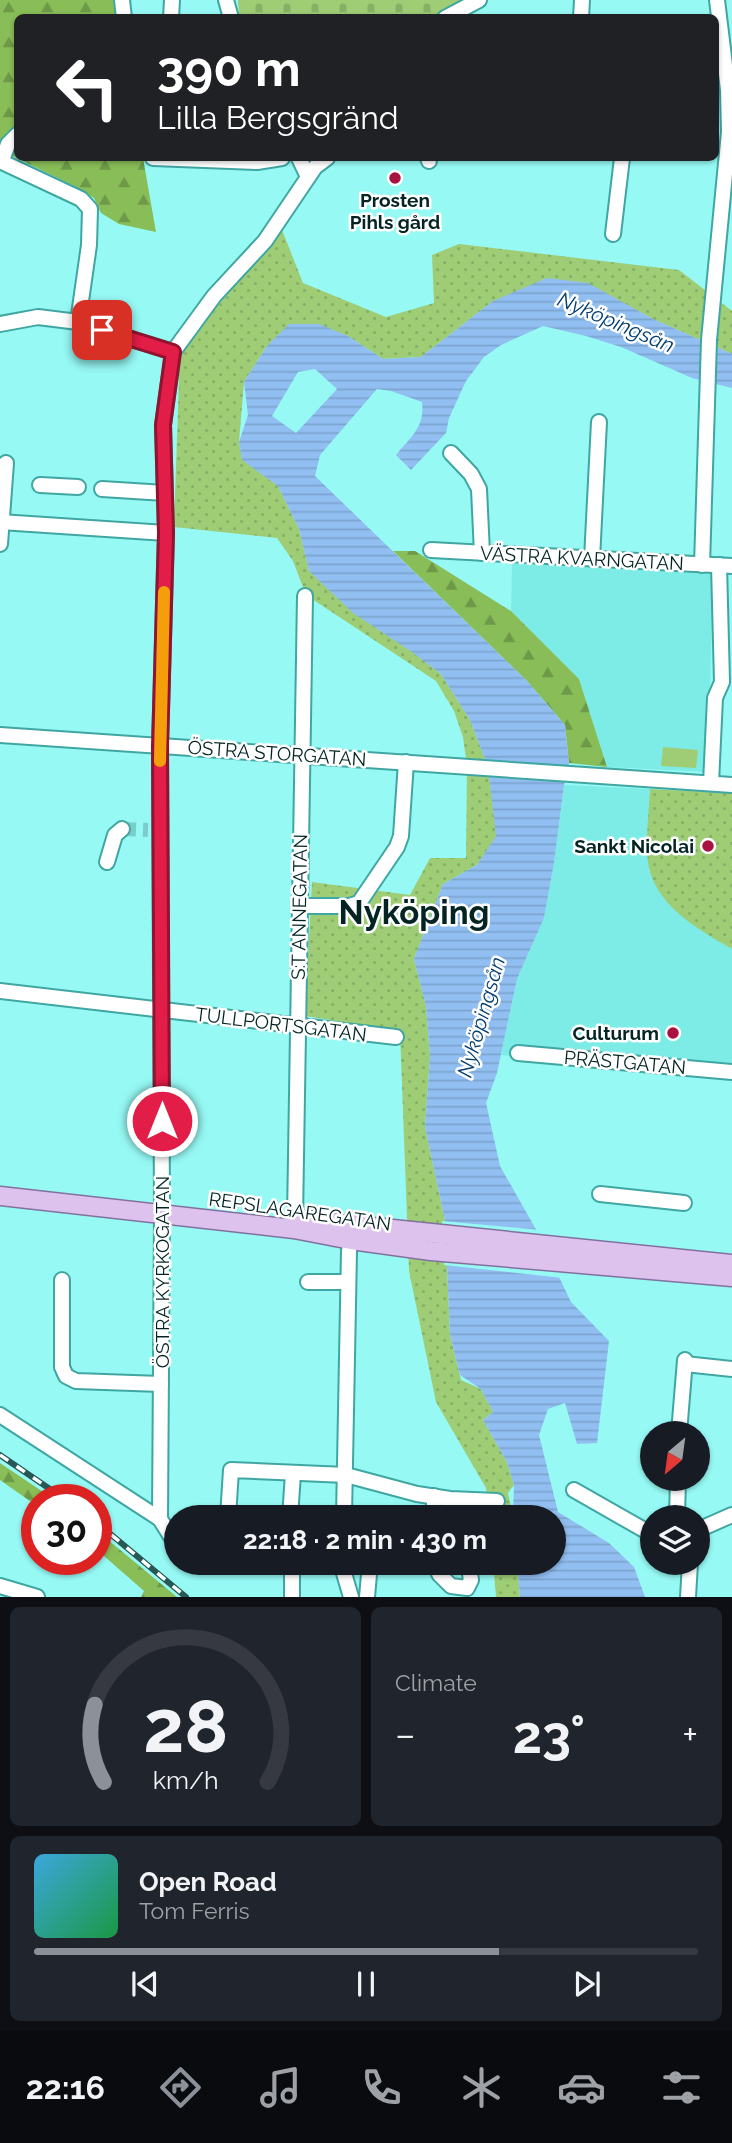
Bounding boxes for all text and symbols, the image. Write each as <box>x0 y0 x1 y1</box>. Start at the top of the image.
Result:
text: 390 m <box>157 40 301 97</box>
icon: left <box>42 42 133 133</box>
text: Lilla Bergsgränd <box>157 99 399 136</box>
marker: Prosten Pihls gård <box>387 170 403 186</box>
place label: Prosten Pihls gård <box>350 189 440 233</box>
water label: Nyköpingsån <box>554 286 678 358</box>
pin <box>72 300 132 360</box>
icon: arrive <box>83 311 121 349</box>
street label: VÄSTRA KVARNGATAN <box>480 542 684 574</box>
street label: ÖSTRA STORGATAN <box>187 736 367 770</box>
street label: S:T ANNEGATAN <box>287 834 311 980</box>
place label: Sankt Nicolai <box>574 835 694 857</box>
marker: Sankt Nicolai <box>700 838 716 854</box>
district label: Nyköping <box>338 893 490 932</box>
water label: Nyköpingsån <box>452 954 510 1080</box>
street label: TULLPORTSGATAN <box>194 1003 368 1045</box>
place label: Culturum <box>572 1022 659 1044</box>
marker: Culturum <box>665 1025 681 1041</box>
street label: PRÄSTGATAN <box>563 1046 687 1078</box>
position arrow <box>125 1084 199 1158</box>
street label: ÖSTRA KYRKOGATAN <box>151 1176 173 1368</box>
street label: REPSLAGAREGATAN <box>207 1187 393 1235</box>
north arrow <box>640 1421 710 1491</box>
map controls <box>640 1421 710 1575</box>
speed limit sign: 30 <box>21 1484 112 1575</box>
button: layers <box>640 1505 710 1575</box>
text: 22:18 · 2 min · 430 m <box>243 1525 487 1555</box>
text: Climate <box>395 1669 477 1696</box>
text: 28 <box>143 1685 228 1770</box>
text: 23° <box>513 1704 585 1765</box>
text: − <box>395 1712 415 1757</box>
text: + <box>682 1712 698 1757</box>
text: km/h <box>153 1765 218 1795</box>
text: Open Road <box>139 1867 277 1897</box>
text: Tom Ferris <box>139 1897 250 1924</box>
icon: previous <box>126 1965 164 2003</box>
icon: pause <box>347 1965 385 2003</box>
icon: next <box>568 1965 606 2003</box>
icon: directions <box>156 2063 205 2112</box>
icon: music <box>256 2063 305 2112</box>
icon: phone <box>357 2063 406 2112</box>
icon: climate <box>457 2063 506 2112</box>
icon: car <box>557 2063 606 2112</box>
icon: filters <box>657 2063 706 2112</box>
text: 22:16 <box>26 2069 105 2106</box>

